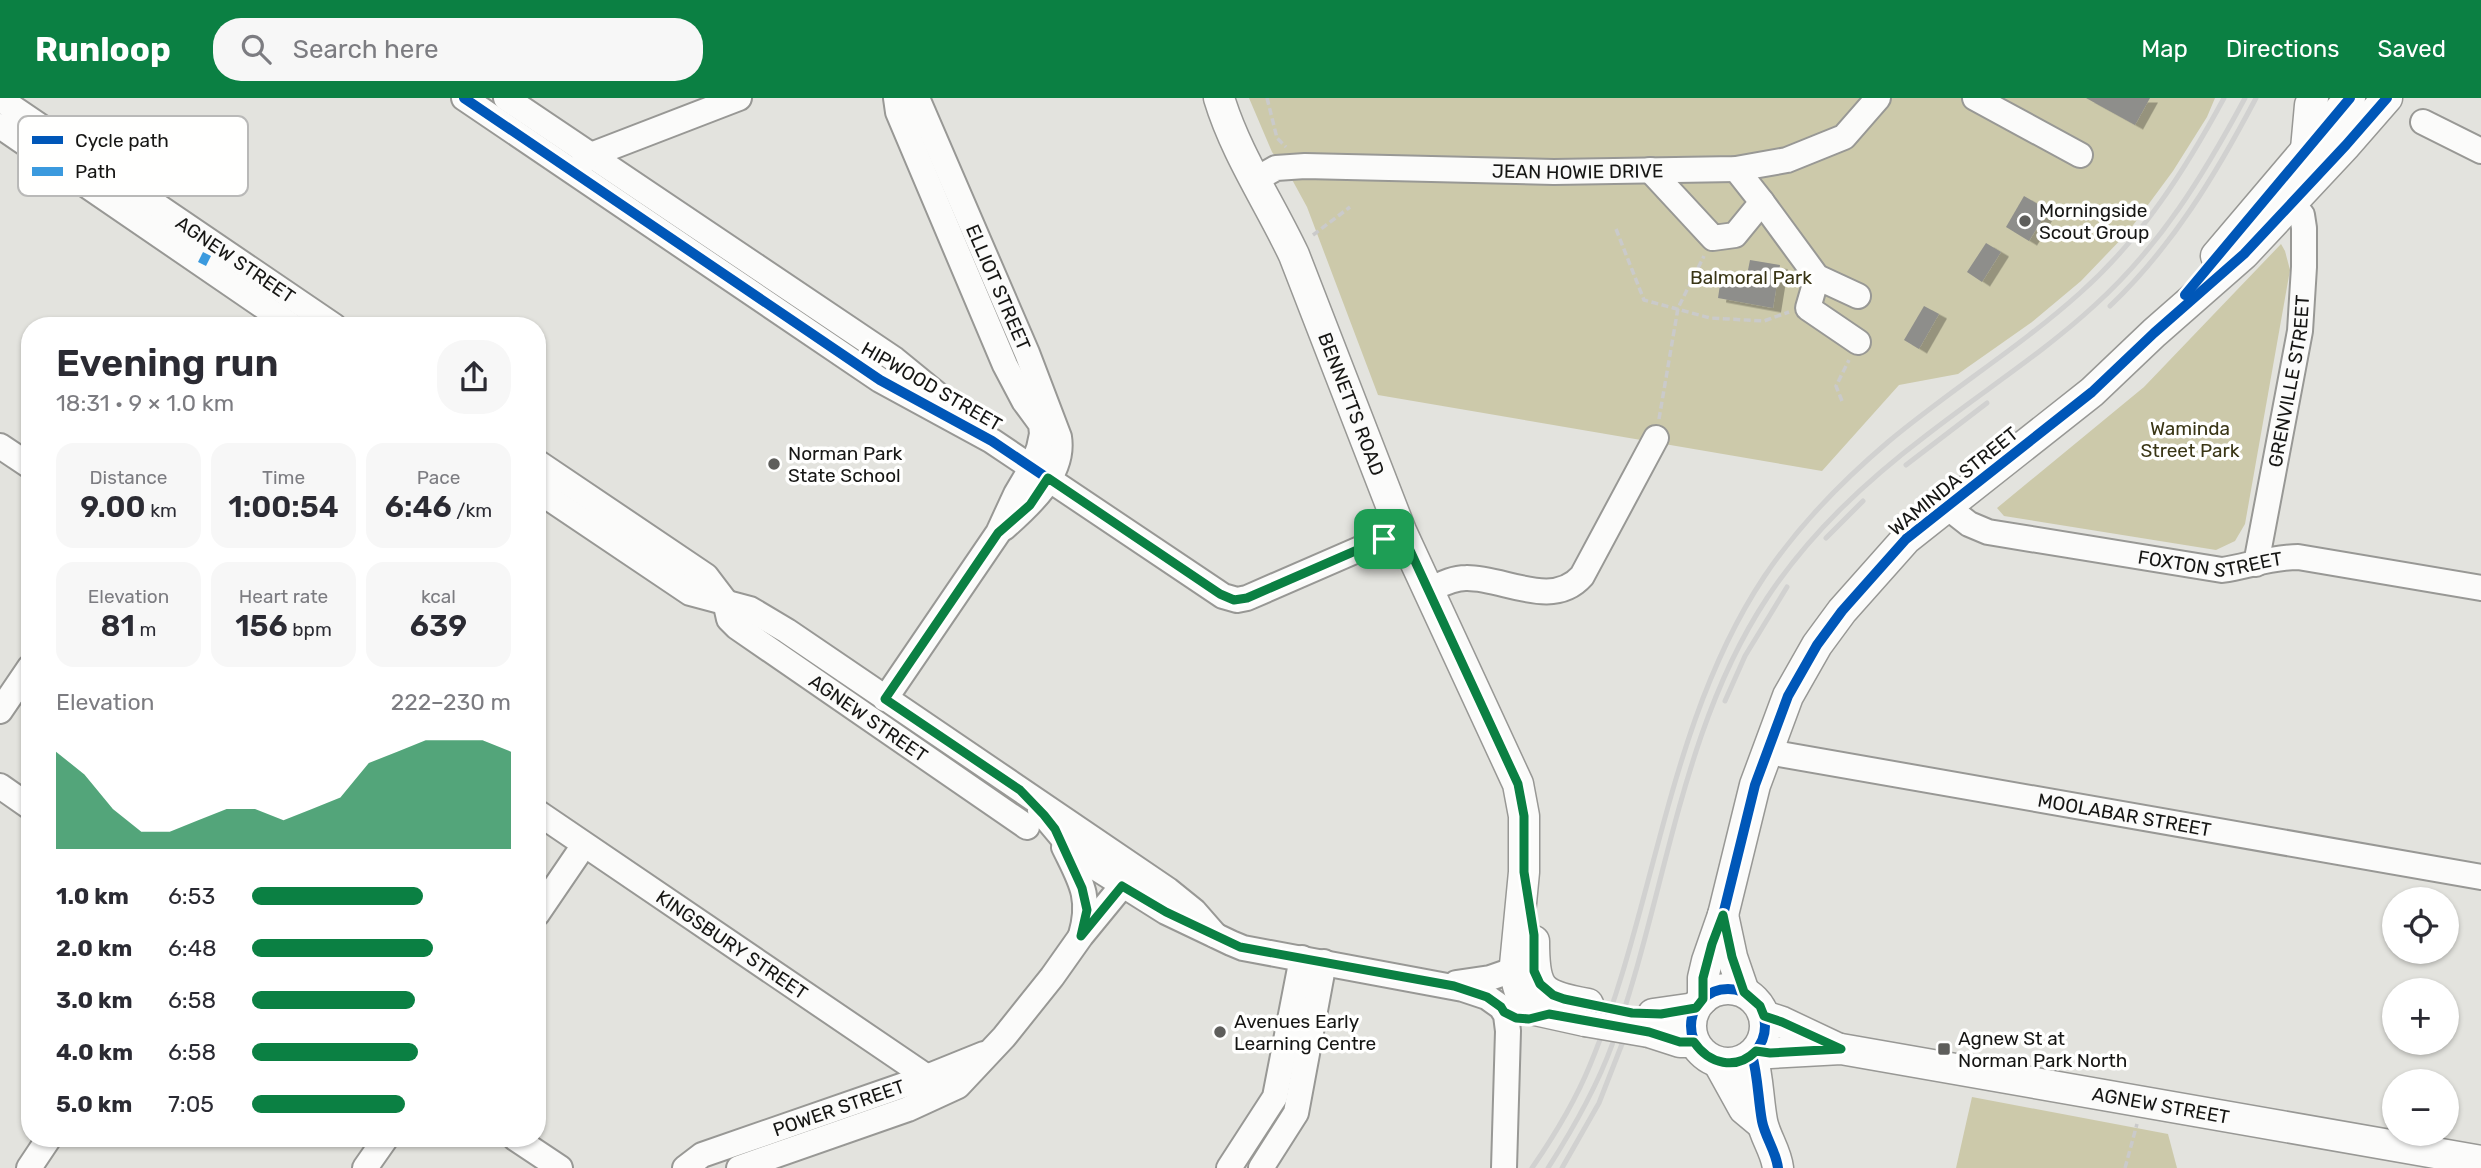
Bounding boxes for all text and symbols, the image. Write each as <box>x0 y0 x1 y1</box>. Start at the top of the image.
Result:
search box <box>213 18 703 81</box>
text: Runloop <box>35 30 171 69</box>
icon: search <box>237 30 275 68</box>
text: Search here <box>293 34 439 65</box>
text: Map <box>2141 35 2188 63</box>
text: Directions <box>2226 35 2339 63</box>
text: Saved <box>2377 35 2446 63</box>
legend <box>18 116 248 196</box>
text: Cycle path <box>75 129 169 152</box>
street label: JEAN HOWIE DRIVE <box>1492 159 1664 184</box>
text: Path <box>75 160 116 183</box>
place label: Morningside Scout Group <box>2039 199 2149 244</box>
street label: AGNEW STREET <box>172 211 299 308</box>
marker: Morningside Scout Group <box>2017 213 2033 229</box>
street label: ELLIOT STREET <box>961 221 1035 354</box>
park label: Balmoral Park <box>1690 266 1812 289</box>
street label: GRENVILLE STREET <box>2264 294 2314 469</box>
street label: BENNETTS ROAD <box>1313 329 1389 479</box>
street label: HIPWOOD STREET <box>857 337 1006 436</box>
text: Evening run <box>56 340 279 386</box>
button: share <box>437 340 511 414</box>
text: 18:31 · 9 × 1.0 km <box>56 389 234 417</box>
park label: Waminda Street Park <box>2140 417 2240 462</box>
street label: WAMINDA STREET <box>1884 422 2023 541</box>
place label: Norman Park State School <box>788 442 903 487</box>
marker: Norman Park State School <box>766 456 782 472</box>
text: Distance <box>90 466 167 489</box>
text: Time <box>262 466 305 489</box>
text: Pace <box>417 466 460 489</box>
text: 9.00 <box>80 489 145 525</box>
text: 1:00:54 <box>228 489 339 525</box>
text: 6:46 <box>385 489 452 525</box>
text: km <box>145 499 177 522</box>
text: /km <box>452 499 492 522</box>
pin <box>1354 509 1414 569</box>
icon: arrive <box>1365 520 1403 558</box>
street label: FOXTON STREET <box>2136 546 2284 582</box>
text: Elevation <box>88 585 169 608</box>
text: Heart rate <box>239 585 328 608</box>
text: kcal <box>421 585 456 608</box>
text: 81 <box>101 608 135 644</box>
text: 156 <box>235 608 288 644</box>
text: 639 <box>410 608 467 644</box>
text: m <box>135 618 156 641</box>
text: bpm <box>288 618 332 641</box>
street label: AGNEW STREET <box>805 669 932 767</box>
text: Elevation <box>56 688 155 716</box>
text: 222–230 m <box>391 688 511 716</box>
street label: MOOLABAR STREET <box>2036 788 2213 842</box>
text: 1.0 km <box>56 882 129 910</box>
text: 6:53 <box>168 882 215 910</box>
street label: KINGSBURY STREET <box>652 885 812 1005</box>
map controls <box>2382 887 2459 1146</box>
button: locate <box>2382 887 2459 964</box>
text: 2.0 km <box>56 934 132 962</box>
text: 6:48 <box>168 934 217 962</box>
button: + <box>2382 978 2459 1055</box>
text: 3.0 km <box>56 986 133 1014</box>
text: 6:58 <box>168 986 216 1014</box>
place label: Avenues Early Learning Centre <box>1234 1010 1376 1055</box>
marker: Avenues Early Learning Centre <box>1212 1024 1228 1040</box>
place label: Agnew St at Norman Park North <box>1958 1027 2127 1072</box>
text: 4.0 km <box>56 1038 133 1066</box>
text: 6:58 <box>168 1038 216 1066</box>
marker: Agnew St at Norman Park North <box>1936 1041 1952 1057</box>
button: − <box>2382 1069 2459 1146</box>
street label: POWER STREET <box>770 1075 908 1142</box>
street label: AGNEW STREET <box>2090 1082 2231 1129</box>
text: 5.0 km <box>56 1090 132 1118</box>
text: 7:05 <box>168 1090 214 1118</box>

